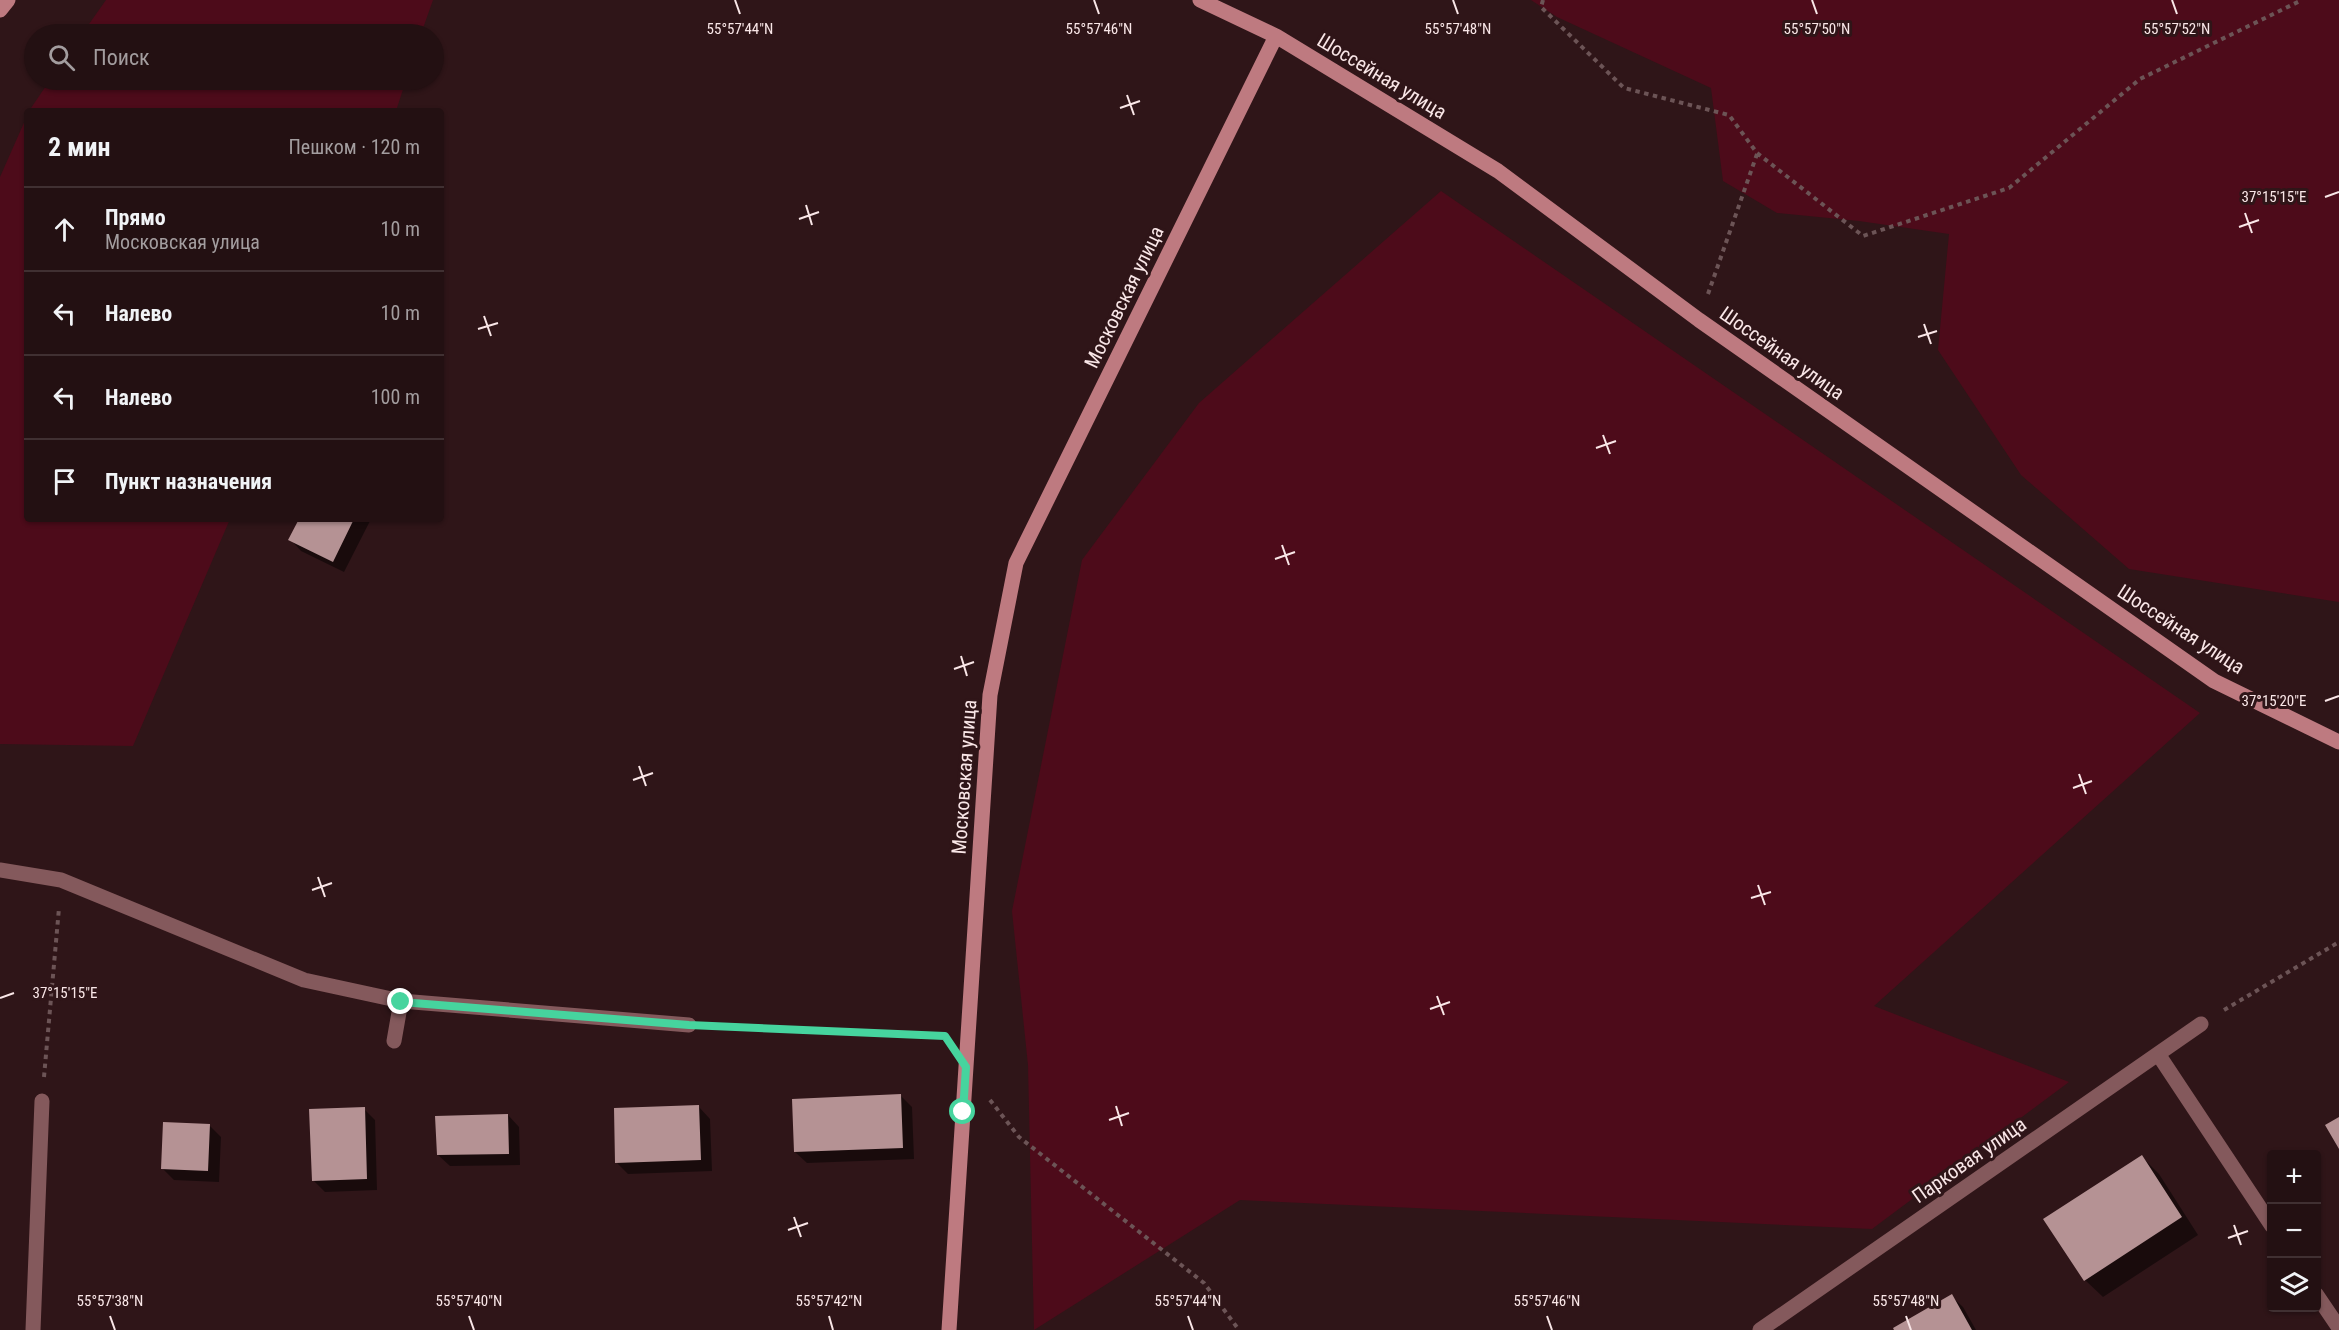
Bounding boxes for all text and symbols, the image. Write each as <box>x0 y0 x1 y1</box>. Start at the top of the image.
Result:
text: 55°57'44"N <box>707 20 773 38</box>
text: 55°57'46"N <box>1066 20 1132 38</box>
text: 55°57'48"N <box>1425 20 1491 38</box>
text: 55°57'50"N <box>1784 20 1850 38</box>
text: 55°57'52"N <box>2144 20 2210 38</box>
search box <box>24 24 444 90</box>
street label: Шоссейная улица <box>1313 28 1451 124</box>
icon: search <box>45 41 78 74</box>
text: Поиск <box>93 45 150 70</box>
text: 2 мин <box>48 132 110 162</box>
text: Пешком · 120 m <box>288 135 420 159</box>
text: 37°15'15"E <box>2242 188 2306 206</box>
text: Прямо <box>105 205 166 230</box>
icon: ahead <box>48 213 81 246</box>
text: 10 m <box>381 217 420 241</box>
street label: Московская улица <box>1079 222 1169 372</box>
text: Московская улица <box>105 230 260 254</box>
icon: left <box>48 297 81 330</box>
text: Налево <box>105 301 172 326</box>
text: 10 m <box>381 301 420 325</box>
street label: Шоссейная улица <box>1715 301 1849 405</box>
icon: left <box>48 381 81 414</box>
text: Налево <box>105 385 172 410</box>
text: 100 m <box>371 385 420 409</box>
icon: arrive <box>48 465 81 498</box>
text: Пункт назначения <box>105 469 272 494</box>
street label: Шоссейная улица <box>2113 579 2249 679</box>
text: 37°15'20"E <box>2242 692 2306 710</box>
street label: Московская улица <box>947 699 981 855</box>
text: 37°15'15"E <box>33 984 97 1002</box>
route end <box>387 988 413 1014</box>
route start <box>949 1098 975 1124</box>
street label: Парковая улица <box>1907 1112 2031 1208</box>
map controls <box>2267 1150 2321 1312</box>
button: + <box>2267 1150 2321 1204</box>
button: − <box>2267 1204 2321 1258</box>
button: layers <box>2267 1258 2321 1312</box>
text: 55°57'38"N <box>77 1292 143 1310</box>
text: 55°57'40"N <box>436 1292 502 1310</box>
text: 55°57'42"N <box>796 1292 862 1310</box>
text: 55°57'44"N <box>1155 1292 1221 1310</box>
text: 55°57'46"N <box>1514 1292 1580 1310</box>
text: 55°57'48"N <box>1873 1292 1939 1310</box>

